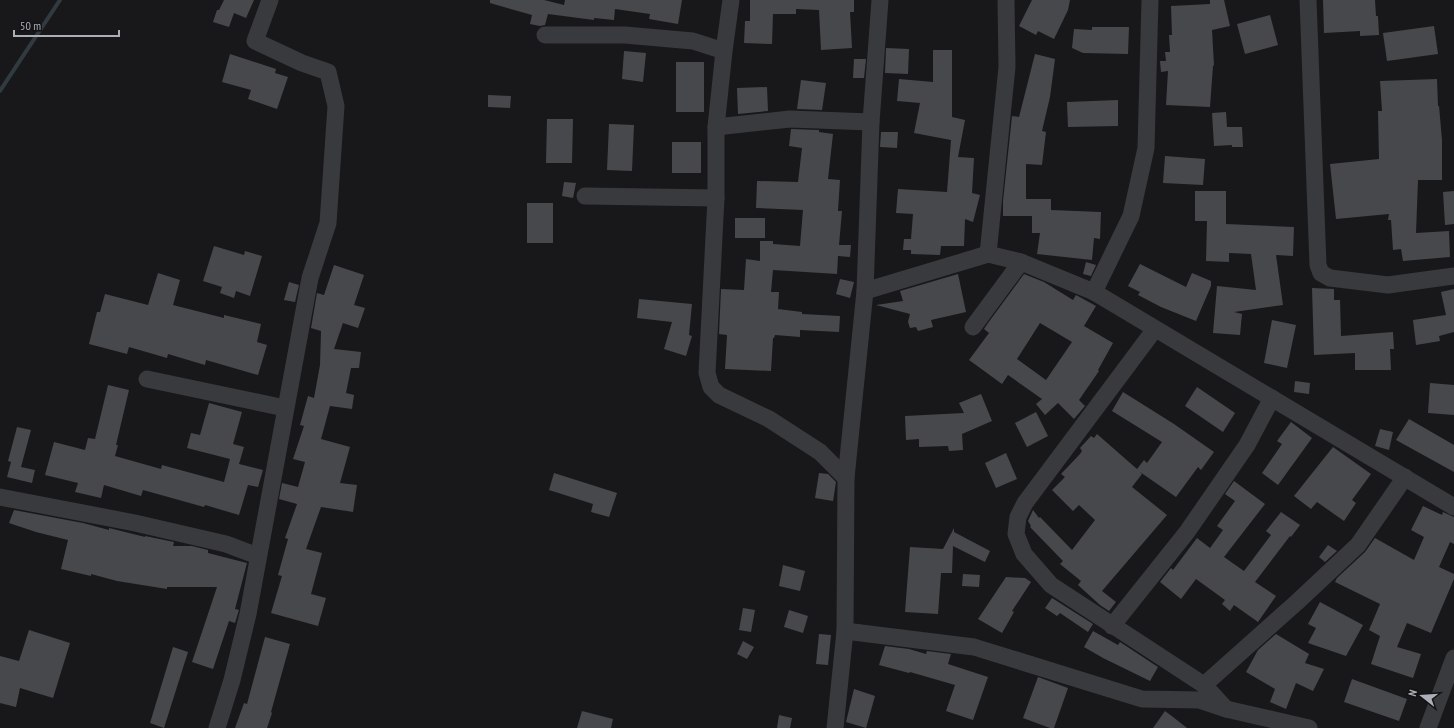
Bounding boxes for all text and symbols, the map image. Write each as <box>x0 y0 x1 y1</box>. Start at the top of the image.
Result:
scale bar <box>14 12 119 38</box>
text: 50 m <box>20 18 41 33</box>
north arrow <box>1402 676 1442 716</box>
text: N <box>1405 688 1420 698</box>

